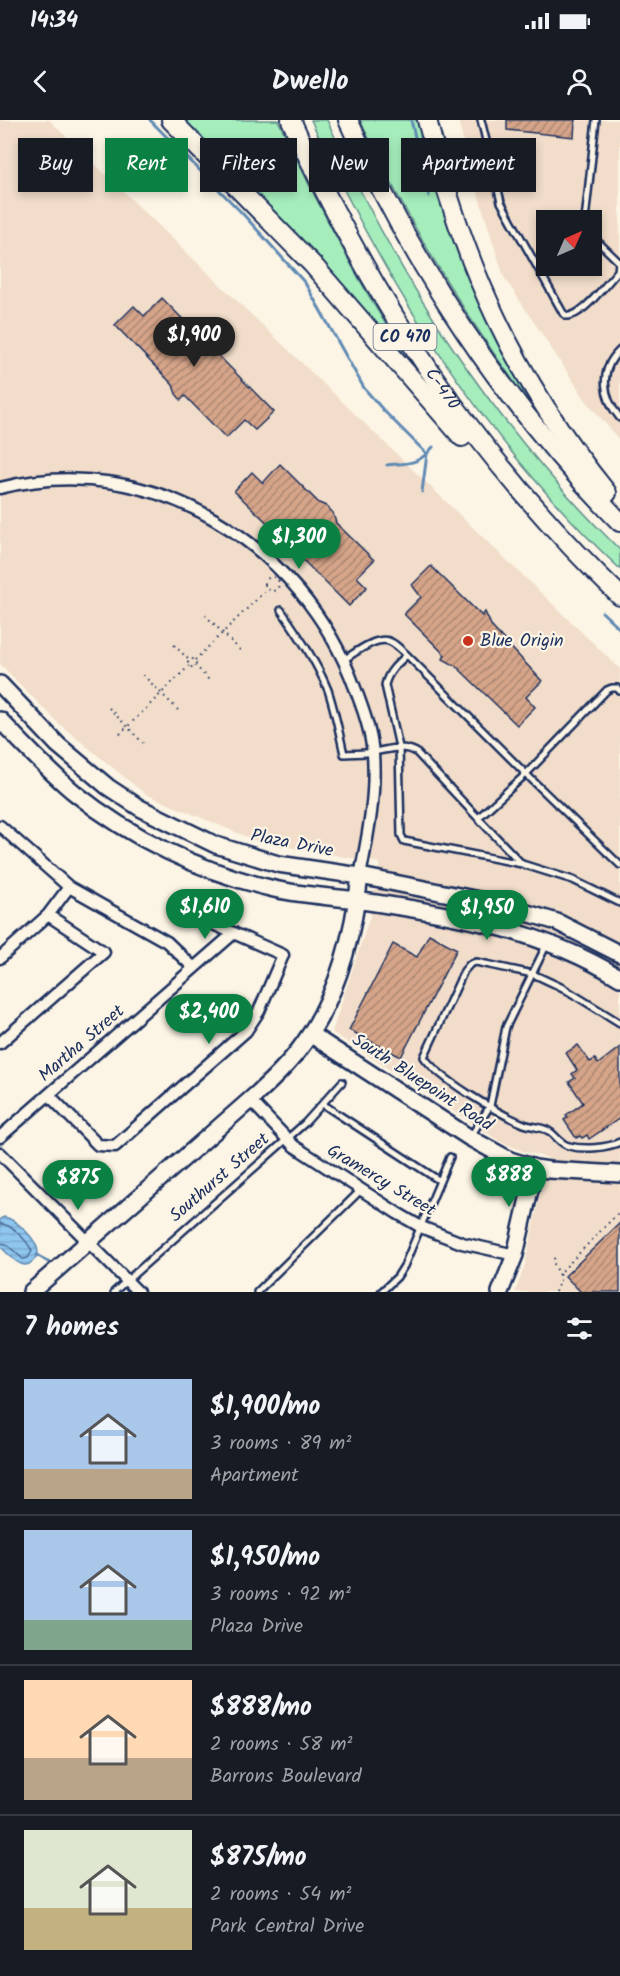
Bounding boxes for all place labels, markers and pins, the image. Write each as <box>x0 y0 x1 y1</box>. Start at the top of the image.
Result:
pin: $1,900 <box>145 317 243 368</box>
pin: $1,300 <box>250 519 348 570</box>
place label: Blue Origin <box>480 627 564 656</box>
marker: Blue Origin <box>461 634 475 648</box>
pin: $1,610 <box>156 889 254 940</box>
pin: $1,950 <box>438 890 536 941</box>
pin: $2,400 <box>160 994 258 1045</box>
pin: $888 <box>473 1157 545 1208</box>
pin: $875 <box>42 1160 114 1211</box>

